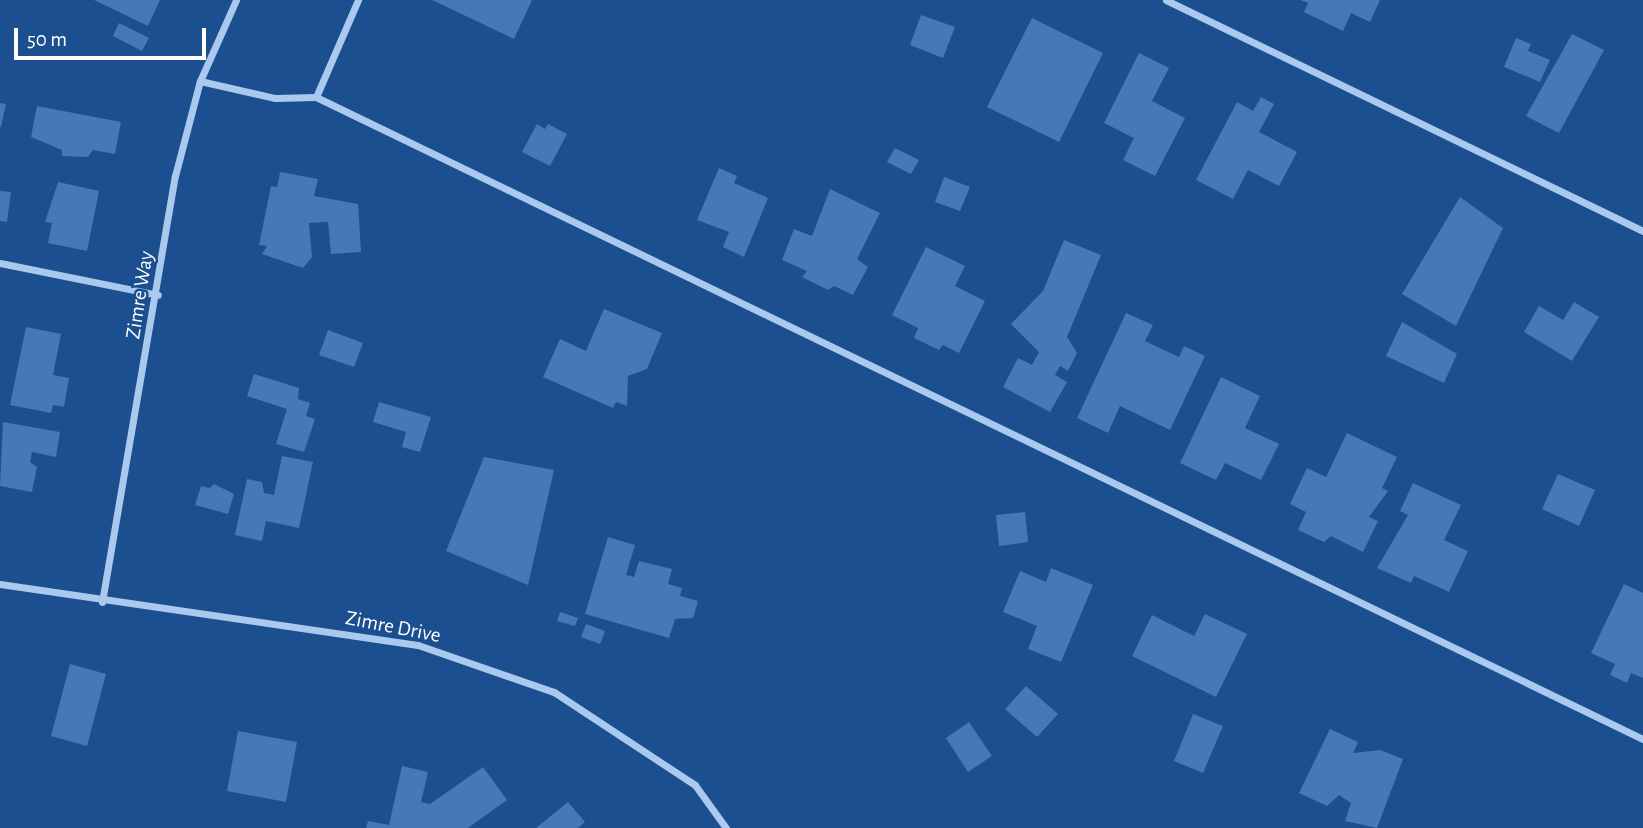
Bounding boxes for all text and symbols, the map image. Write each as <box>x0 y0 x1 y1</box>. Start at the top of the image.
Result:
scale bar <box>18 14 210 58</box>
text: 50 m <box>27 29 67 50</box>
street label: Zimre Way <box>121 249 159 341</box>
street label: Zimre Drive <box>343 605 443 649</box>

